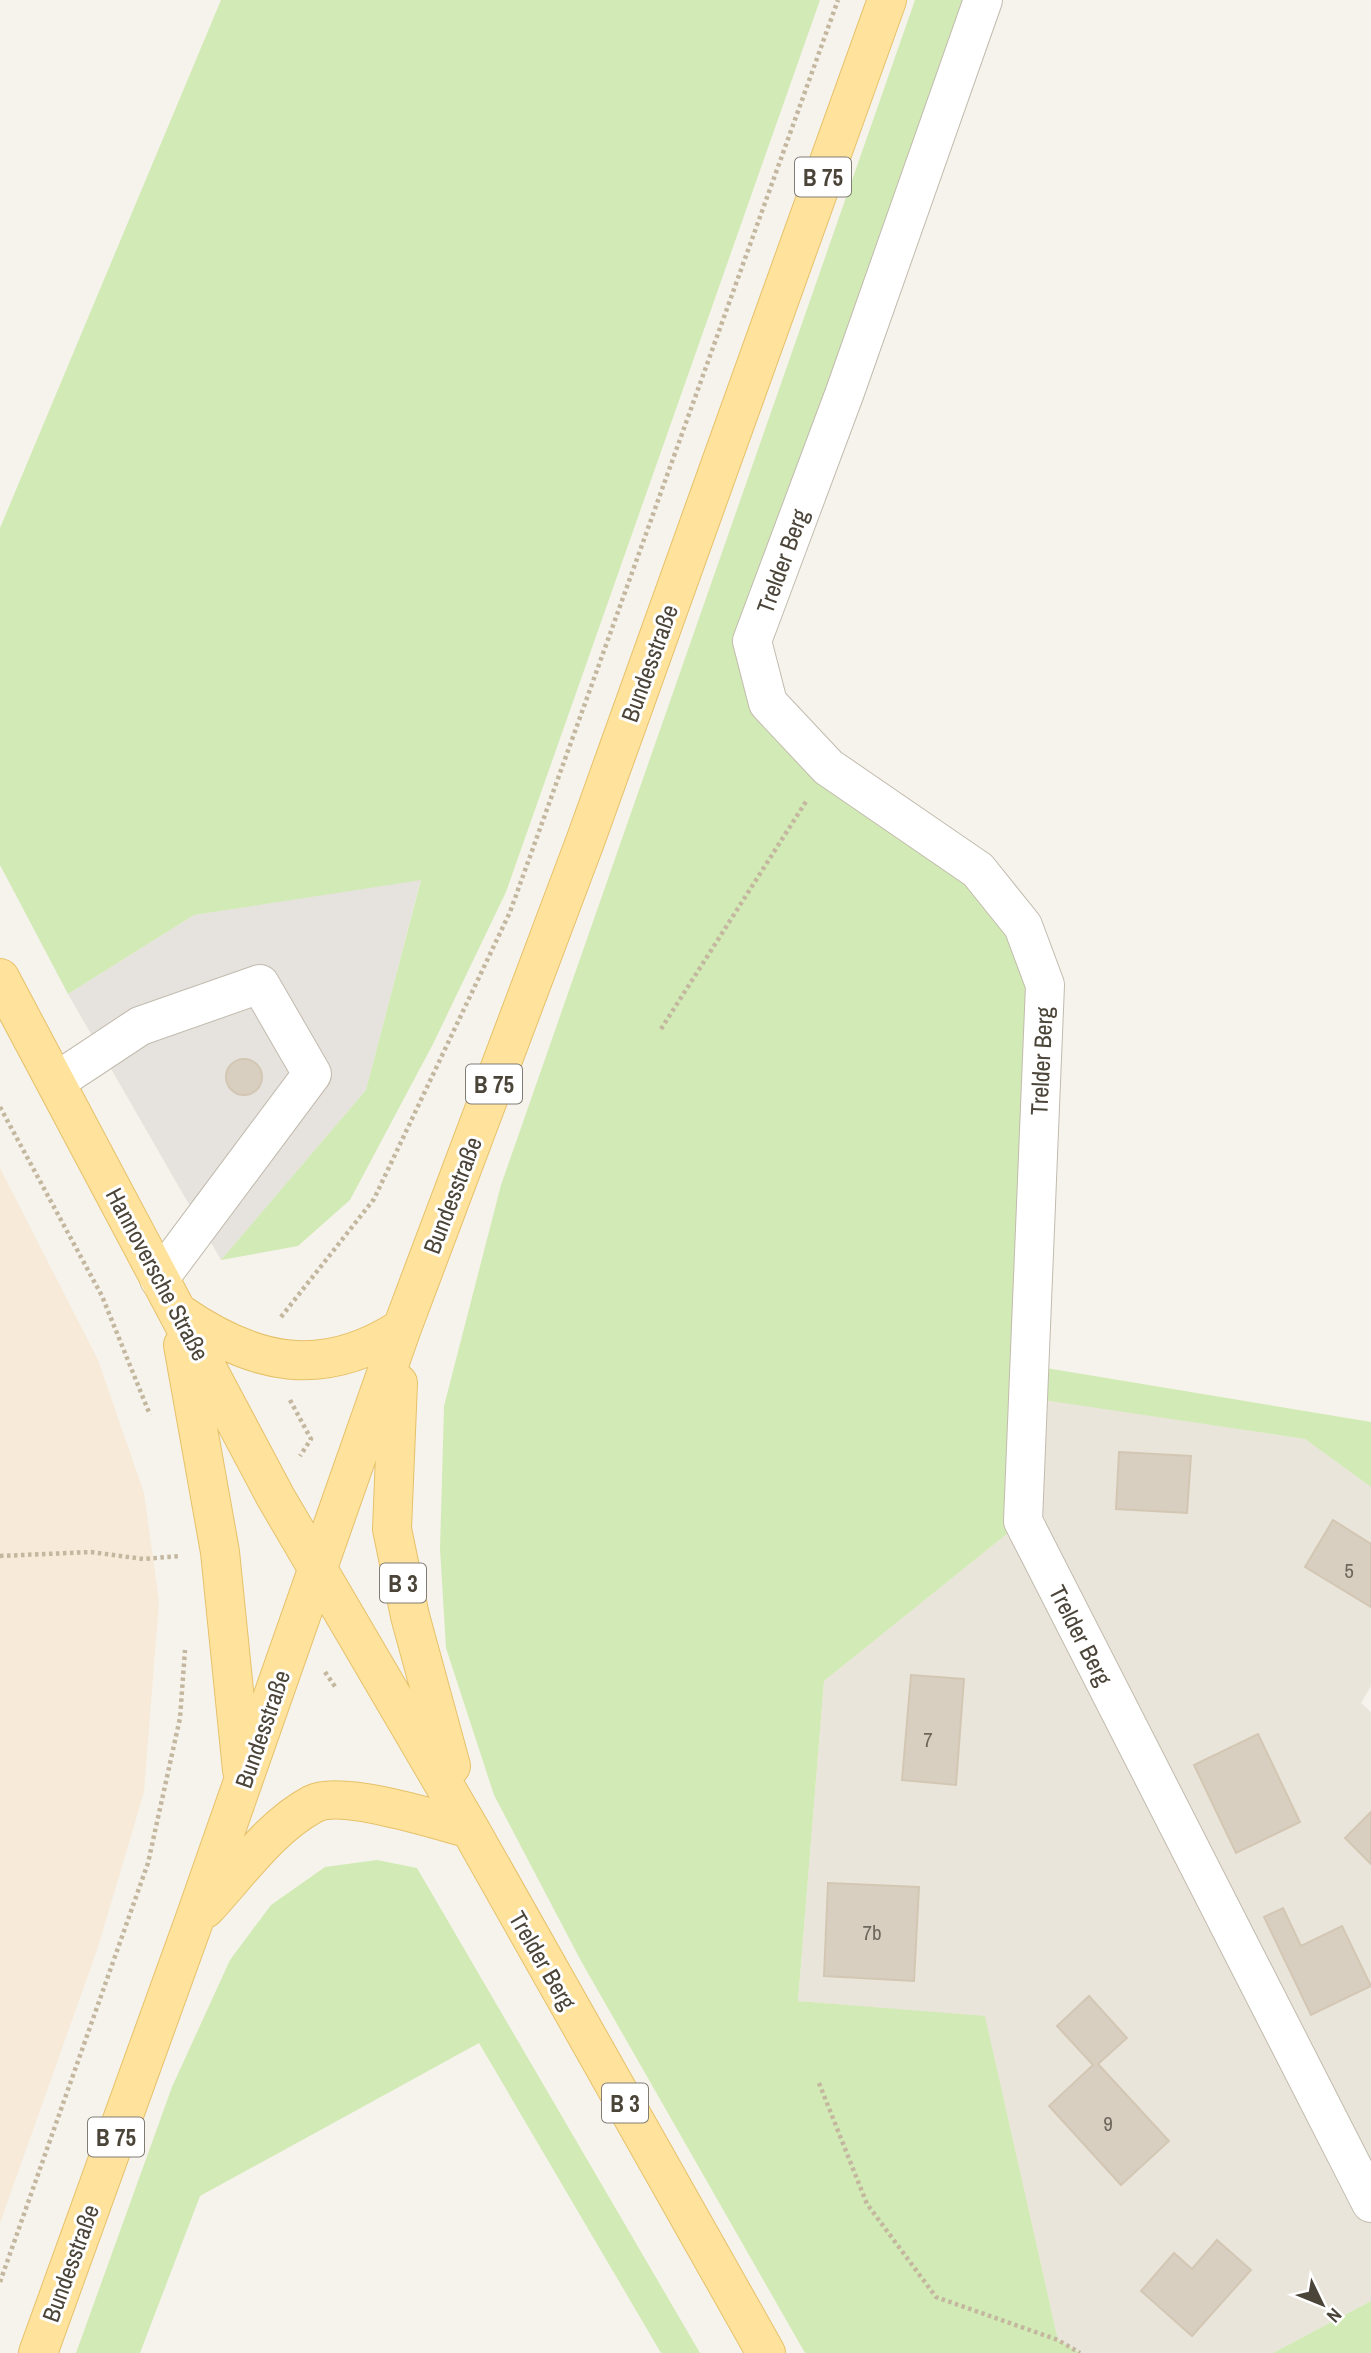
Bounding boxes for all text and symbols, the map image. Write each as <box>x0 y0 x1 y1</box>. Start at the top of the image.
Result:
road number: B 75 <box>795 158 851 196</box>
street label: Trelder Berg <box>748 504 816 618</box>
street label: Bundesstraße <box>613 600 685 726</box>
street label: Trelder Berg <box>1022 1006 1060 1116</box>
road number: B 75 <box>466 1064 522 1104</box>
street label: Bundesstraße <box>415 1132 489 1258</box>
street label: Hannoversche Straße <box>99 1182 217 1366</box>
house number: 5 <box>1344 1556 1354 1585</box>
road number: B 3 <box>380 1564 426 1602</box>
street label: Trelder Berg <box>1042 1579 1120 1691</box>
street label: Bundesstraße <box>227 1666 297 1792</box>
house number: 7 <box>923 1725 933 1754</box>
street label: Trelder Berg <box>502 1905 584 2015</box>
house number: 7b <box>862 1918 882 1947</box>
road number: B 3 <box>602 2084 648 2122</box>
house number: 9 <box>1103 2109 1113 2138</box>
road number: B 75 <box>88 2118 144 2156</box>
street label: Bundesstraße <box>34 2200 106 2326</box>
north arrow <box>1287 2269 1357 2339</box>
text: N <box>1321 2303 1348 2329</box>

